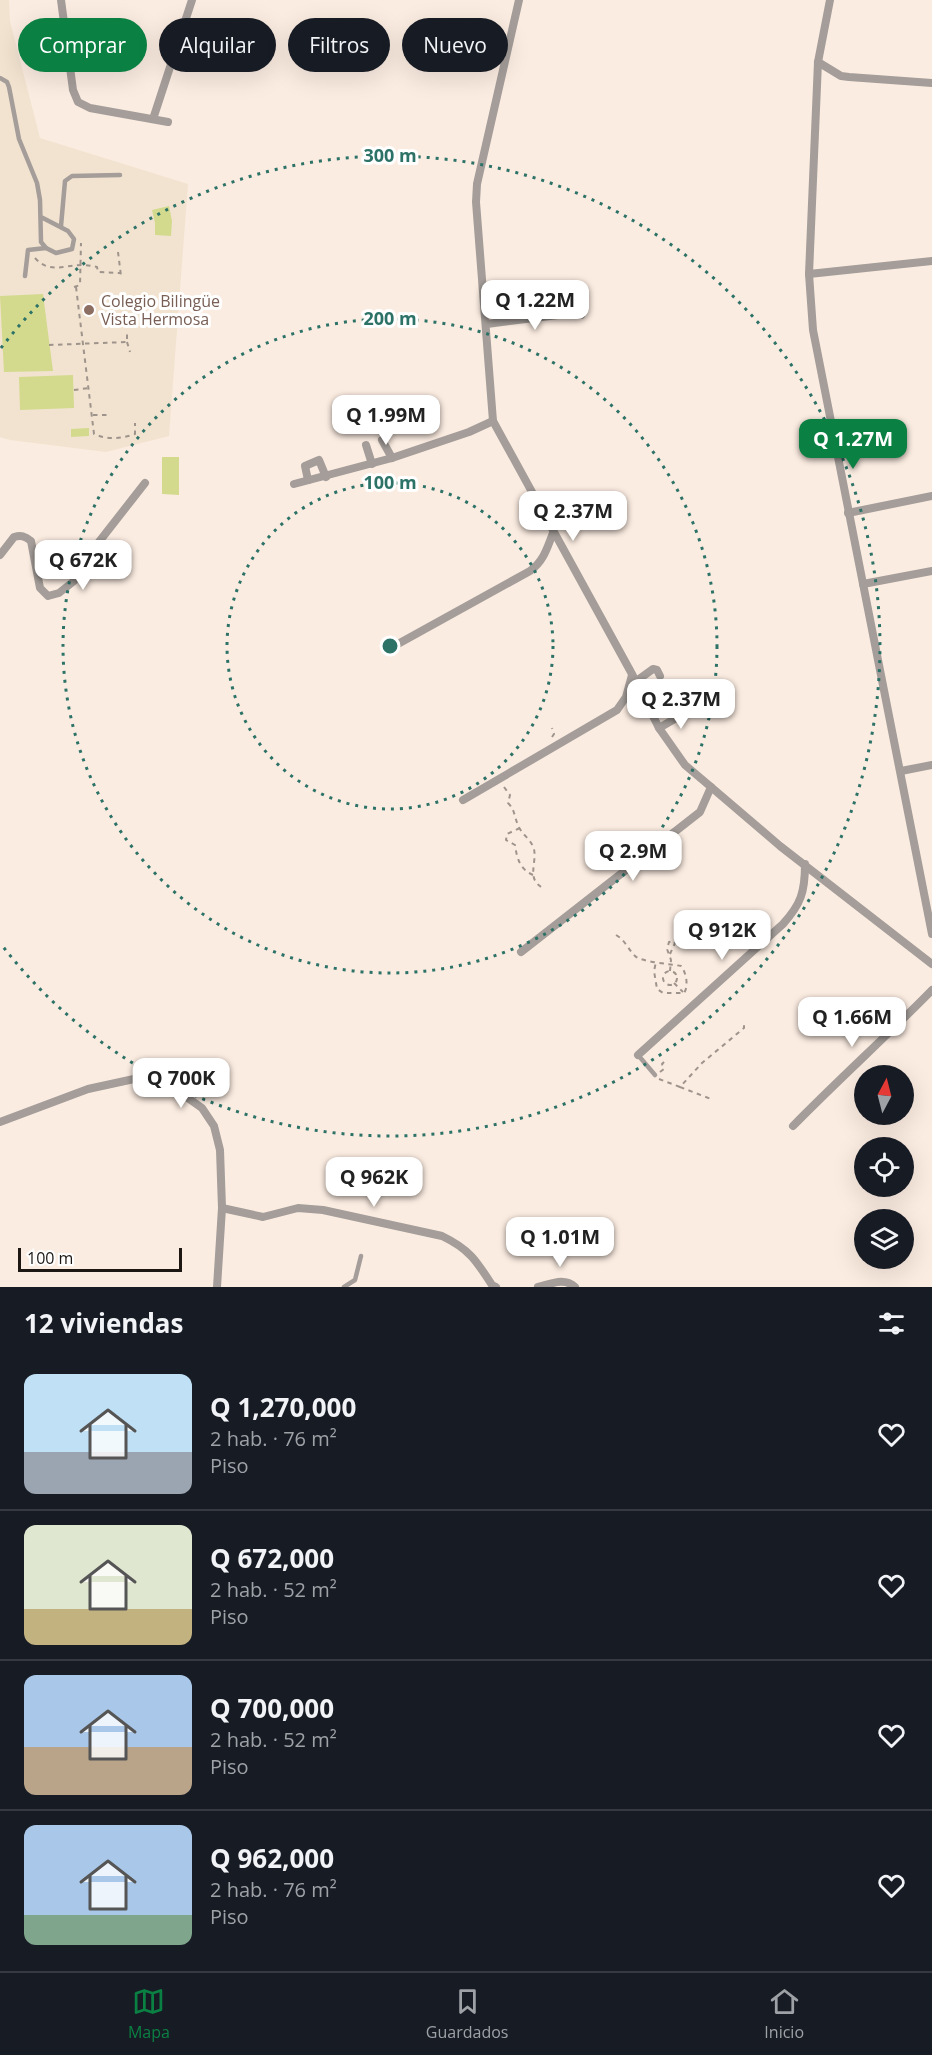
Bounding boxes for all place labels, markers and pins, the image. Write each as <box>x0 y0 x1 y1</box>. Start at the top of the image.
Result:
pin: Q 1.22M <box>480 280 590 331</box>
place label: Colegio Bilingüe Vista Hermosa <box>101 290 220 330</box>
marker: Colegio Bilingüe Vista Hermosa <box>82 303 96 317</box>
pin: Q 1.99M <box>331 395 441 446</box>
pin: Q 1.27M <box>798 419 908 470</box>
pin: Q 2.37M <box>518 491 628 542</box>
pin: Q 672K <box>34 540 132 591</box>
centre of rings <box>380 636 400 656</box>
pin: Q 2.37M <box>626 679 736 730</box>
pin: Q 2.9M <box>584 831 682 882</box>
pin: Q 912K <box>673 910 771 961</box>
pin: Q 1.66M <box>797 997 907 1048</box>
pin: Q 700K <box>132 1058 230 1109</box>
pin: Q 962K <box>325 1157 423 1208</box>
pin: Q 1.01M <box>505 1217 615 1268</box>

